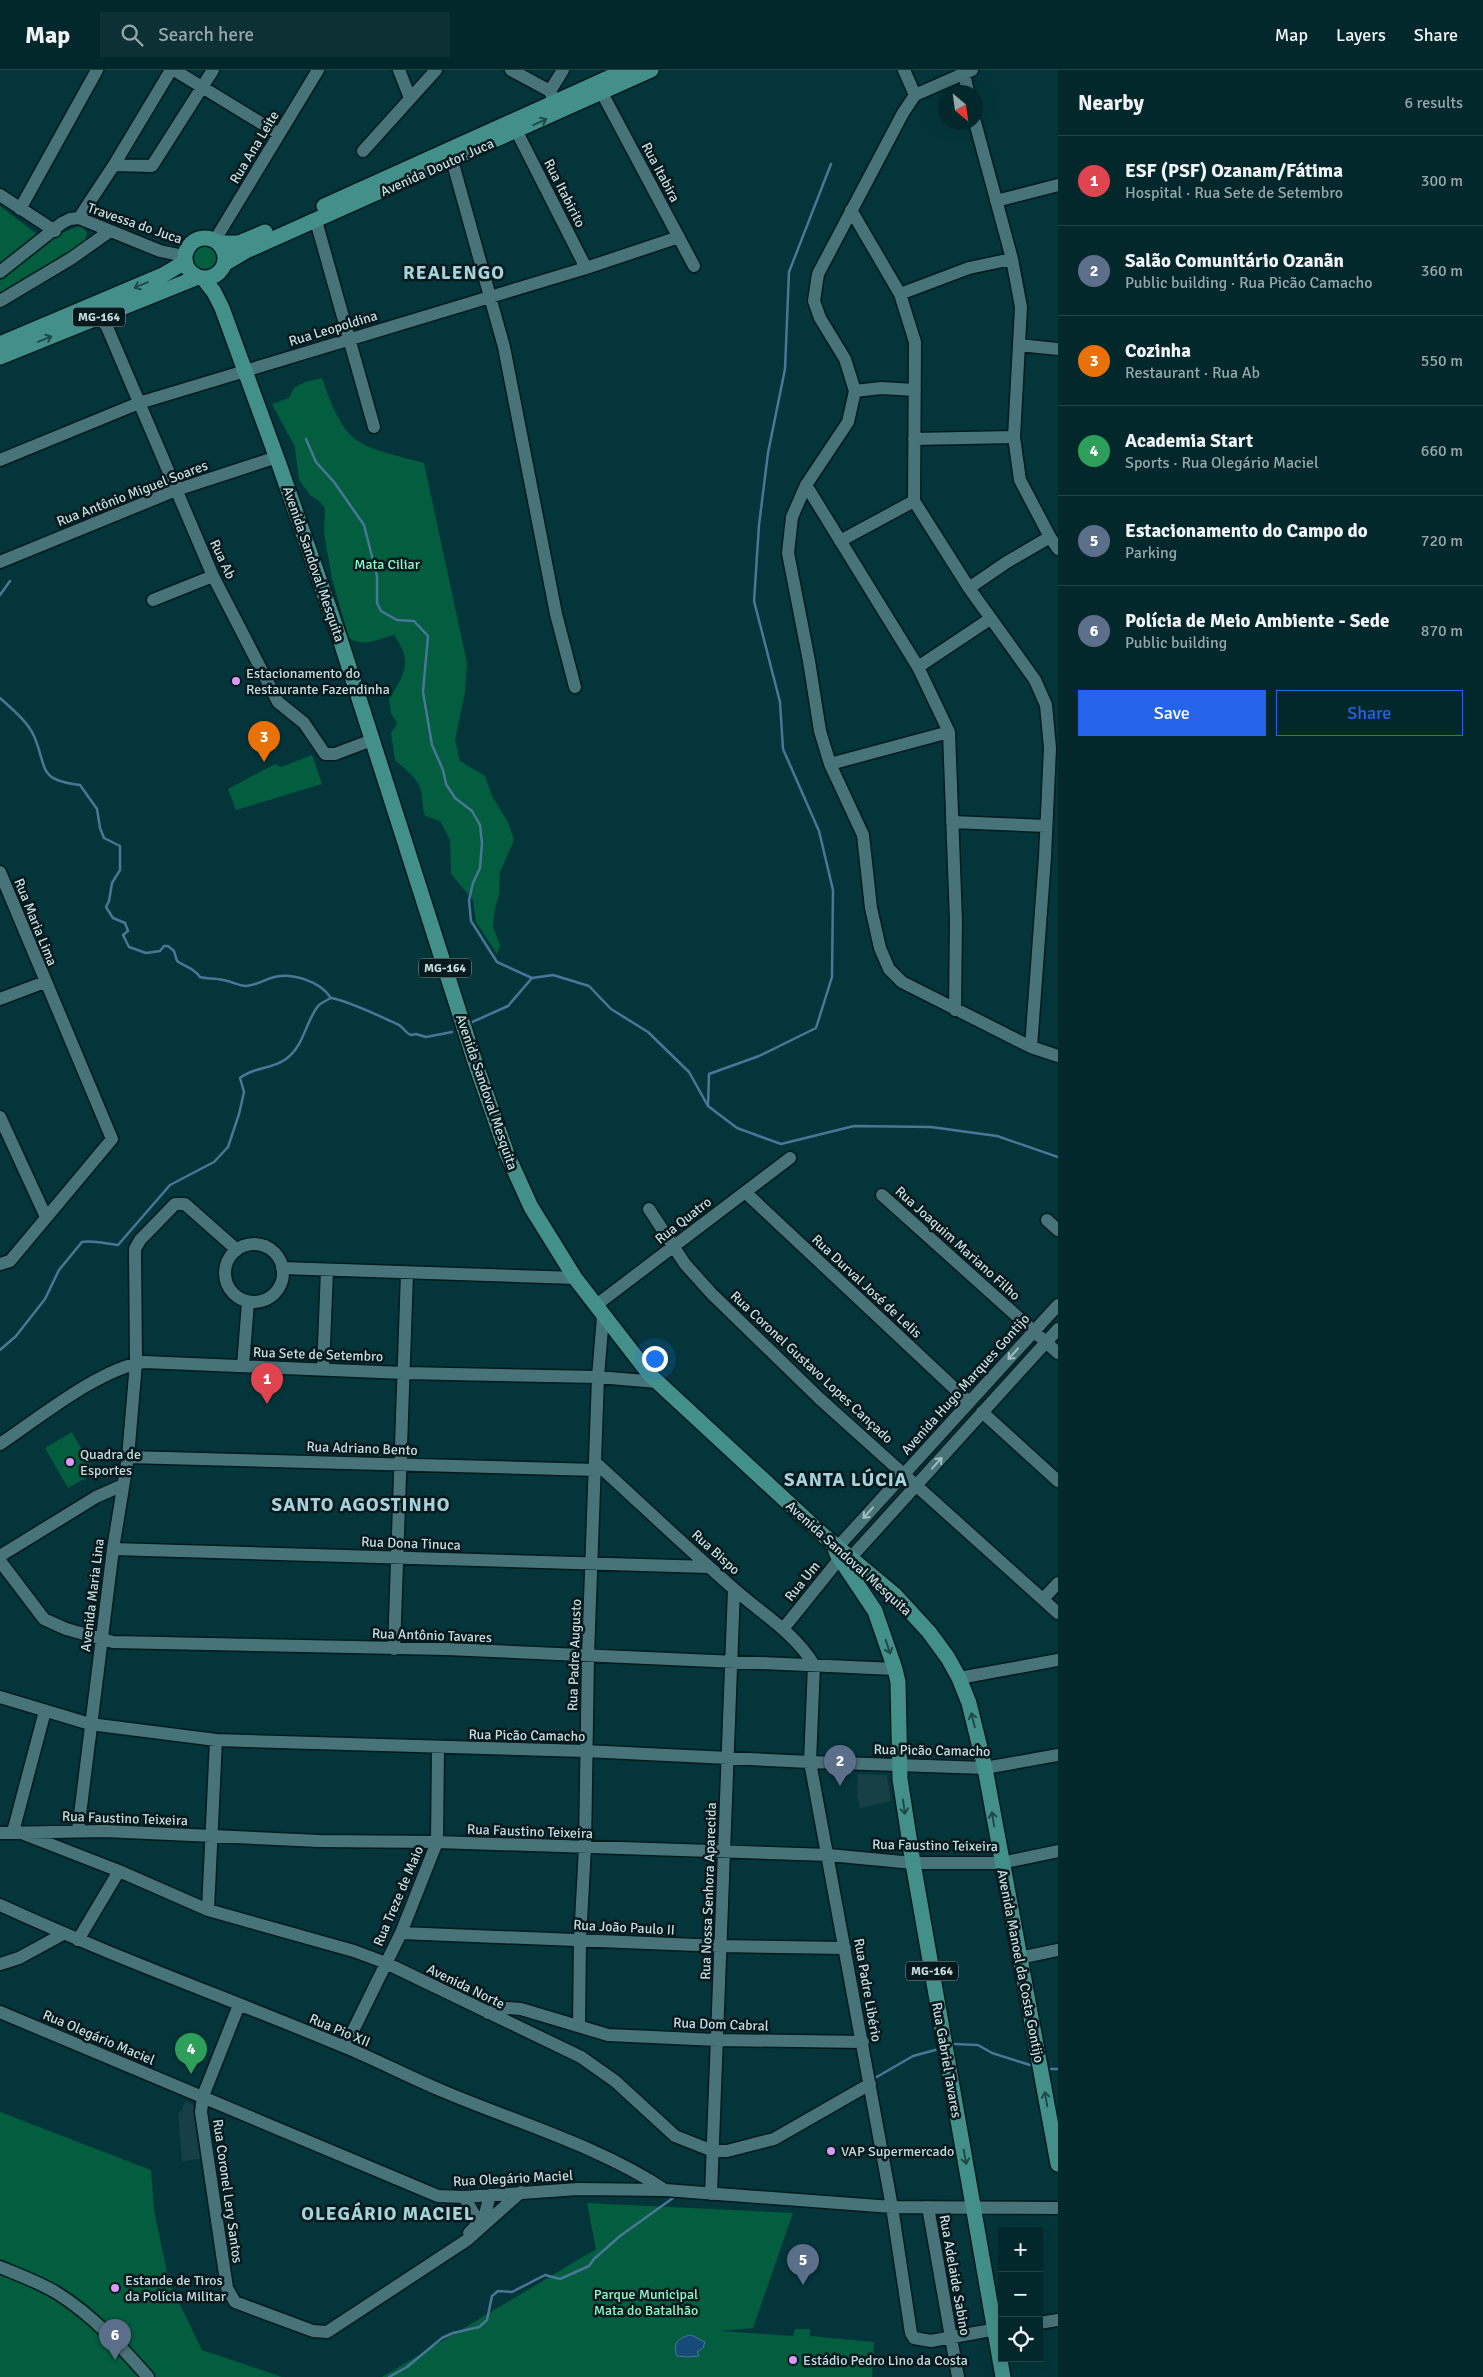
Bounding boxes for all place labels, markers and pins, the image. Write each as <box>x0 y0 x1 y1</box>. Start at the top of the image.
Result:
place label: Estacionamento do Restaurante Fazendinha <box>246 665 390 698</box>
marker: Estacionamento do Restaurante Fazendinha <box>230 675 242 687</box>
pin: 3 <box>248 721 280 762</box>
pin: 1 <box>251 1363 283 1404</box>
place label: Quadra de Esportes <box>80 1446 141 1479</box>
marker: Quadra de Esportes <box>64 1456 76 1468</box>
pin: 2 <box>824 1745 856 1786</box>
pin: 4 <box>175 2033 207 2074</box>
place label: VAP Supermercado <box>841 2143 954 2160</box>
marker: VAP Supermercado <box>825 2145 837 2157</box>
pin: 5 <box>787 2244 819 2285</box>
place label: Estande de Tiros da Polícia Militar <box>125 2272 227 2305</box>
marker: Estande de Tiros da Polícia Militar <box>109 2282 121 2294</box>
pin: 6 <box>99 2319 131 2360</box>
place label: Estádio Pedro Lino da Costa <box>803 2352 968 2369</box>
marker: Estádio Pedro Lino da Costa <box>787 2354 799 2366</box>

